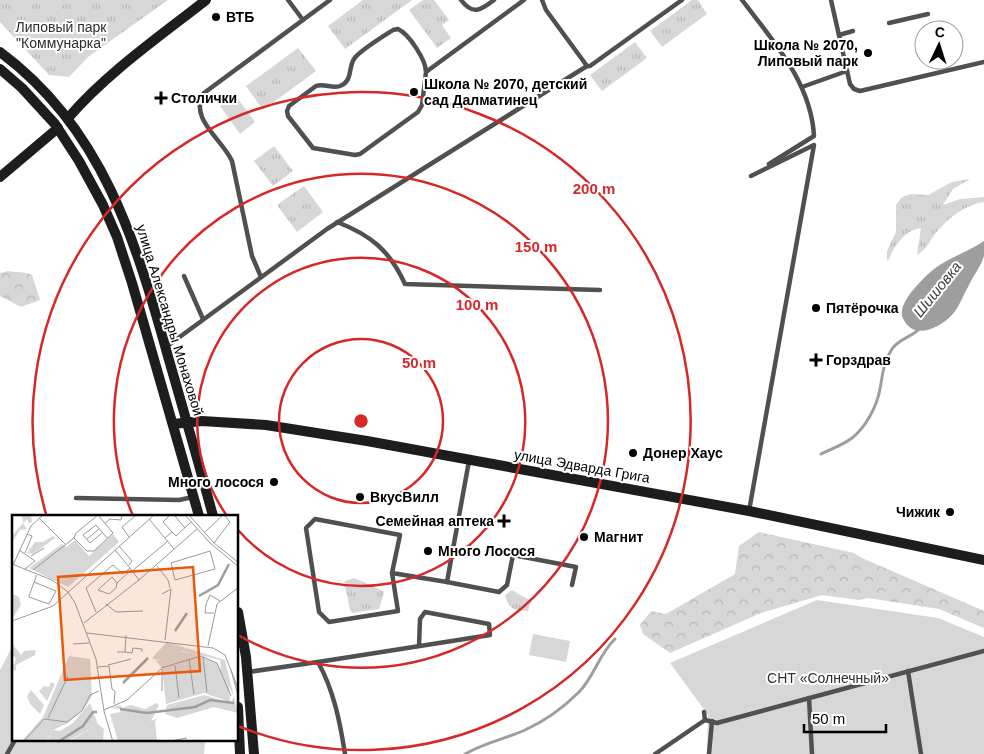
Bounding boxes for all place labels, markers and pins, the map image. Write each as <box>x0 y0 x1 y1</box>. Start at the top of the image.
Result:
place label: ВТБ <box>226 9 254 25</box>
marker: ВТБ <box>210 11 222 23</box>
place label: Школа № 2070, Липовый парк <box>754 37 859 69</box>
marker: Школа № 2070, Липовый парк <box>862 47 874 59</box>
place label: Школа № 2070, детский сад Далматинец <box>424 76 587 108</box>
marker: Школа № 2070, детский сад Далматинец <box>408 86 420 98</box>
place label: Столички <box>171 90 237 106</box>
marker: Столички <box>155 92 167 104</box>
place label: Пятёрочка <box>826 300 899 316</box>
marker: Пятёрочка <box>810 302 822 314</box>
place label: Горздрав <box>826 352 891 368</box>
marker: Горздрав <box>810 354 822 366</box>
centre of rings <box>352 412 370 430</box>
place label: Донер Хаус <box>643 445 723 461</box>
marker: Донер Хаус <box>627 447 639 459</box>
place label: Много лосося <box>168 474 264 490</box>
marker: Много лосося <box>268 476 280 488</box>
place label: ВкусВилл <box>370 489 439 505</box>
marker: ВкусВилл <box>354 491 366 503</box>
place label: Чижик <box>896 504 941 520</box>
marker: Чижик <box>944 506 956 518</box>
place label: Семейная аптека <box>376 513 494 529</box>
marker: Семейная аптека <box>498 515 510 527</box>
place label: Магнит <box>594 529 644 545</box>
marker: Магнит <box>578 531 590 543</box>
place label: Много Лосося <box>438 543 535 559</box>
marker: Много Лосося <box>422 545 434 557</box>

